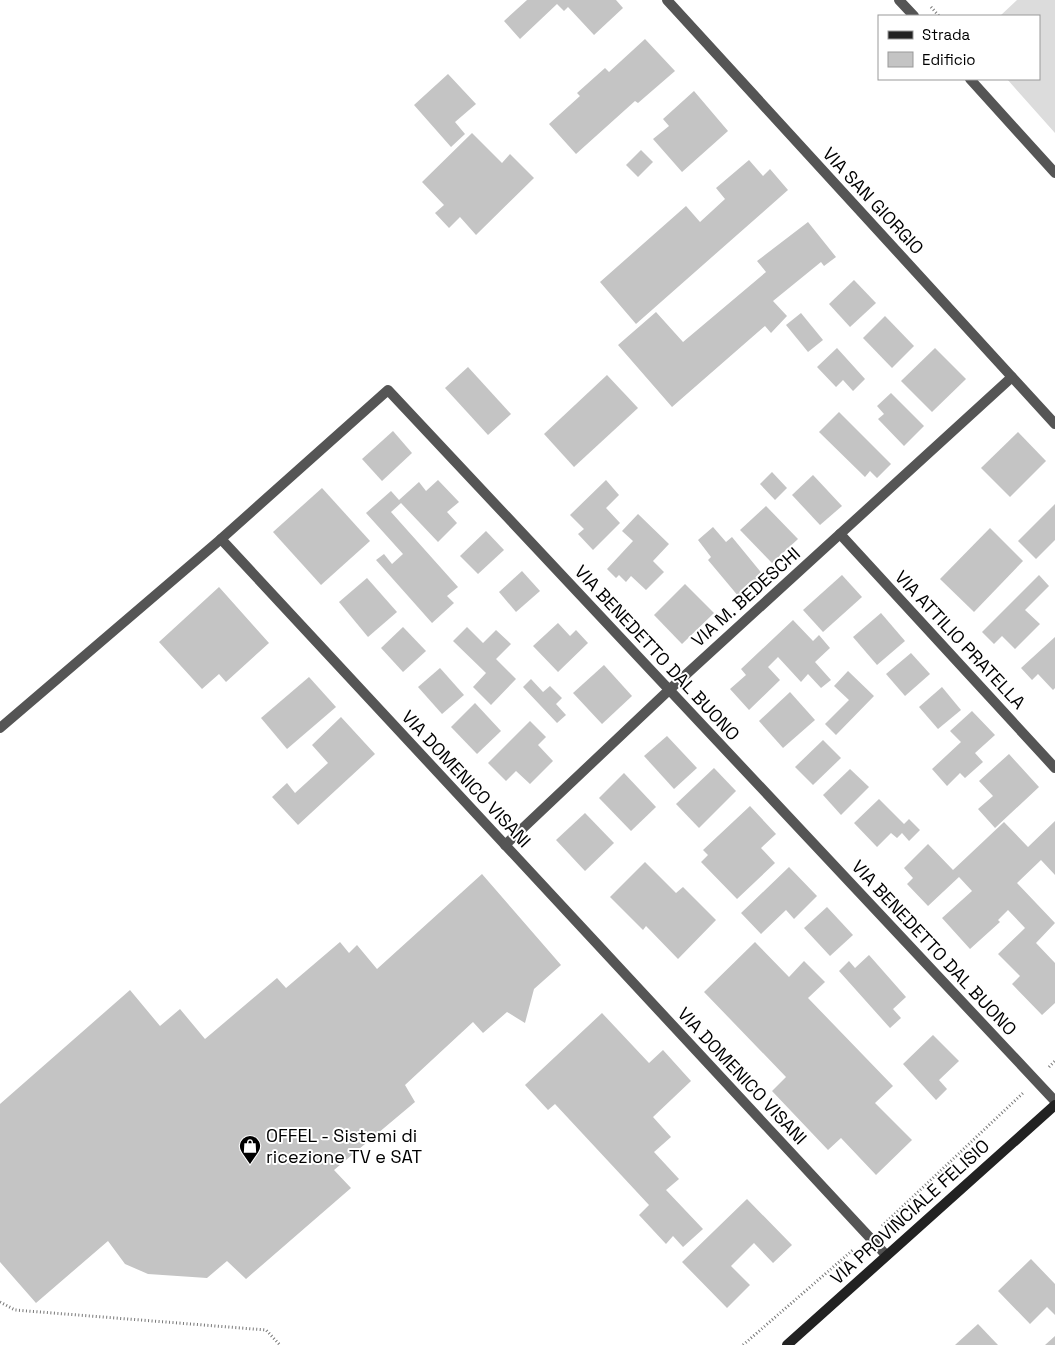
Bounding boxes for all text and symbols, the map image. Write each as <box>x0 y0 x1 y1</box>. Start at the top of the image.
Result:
legend <box>878 15 1040 80</box>
text: Strada <box>922 25 971 44</box>
text: Edificio <box>922 50 976 69</box>
street label: VIA SAN GIORGIO <box>818 142 929 259</box>
street label: VIA M. BEDESCHI <box>687 542 805 651</box>
street label: VIA BENEDETTO DAL BUONO <box>570 560 745 745</box>
street label: VIA ATTILIO PRATELLA <box>890 566 1031 714</box>
street label: VIA DOMENICO VISANI <box>397 705 536 852</box>
street label: VIA BENEDETTO DAL BUONO <box>847 855 1022 1040</box>
street label: VIA DOMENICO VISANI <box>673 1002 812 1149</box>
place label: OFFEL - Sistemi di ricezione TV e SAT <box>266 1124 422 1168</box>
shop icon: OFFEL - Sistemi di ricezione TV e SAT <box>238 1134 262 1165</box>
street label: VIA PROVINCIALE FELISIO <box>825 1134 994 1289</box>

